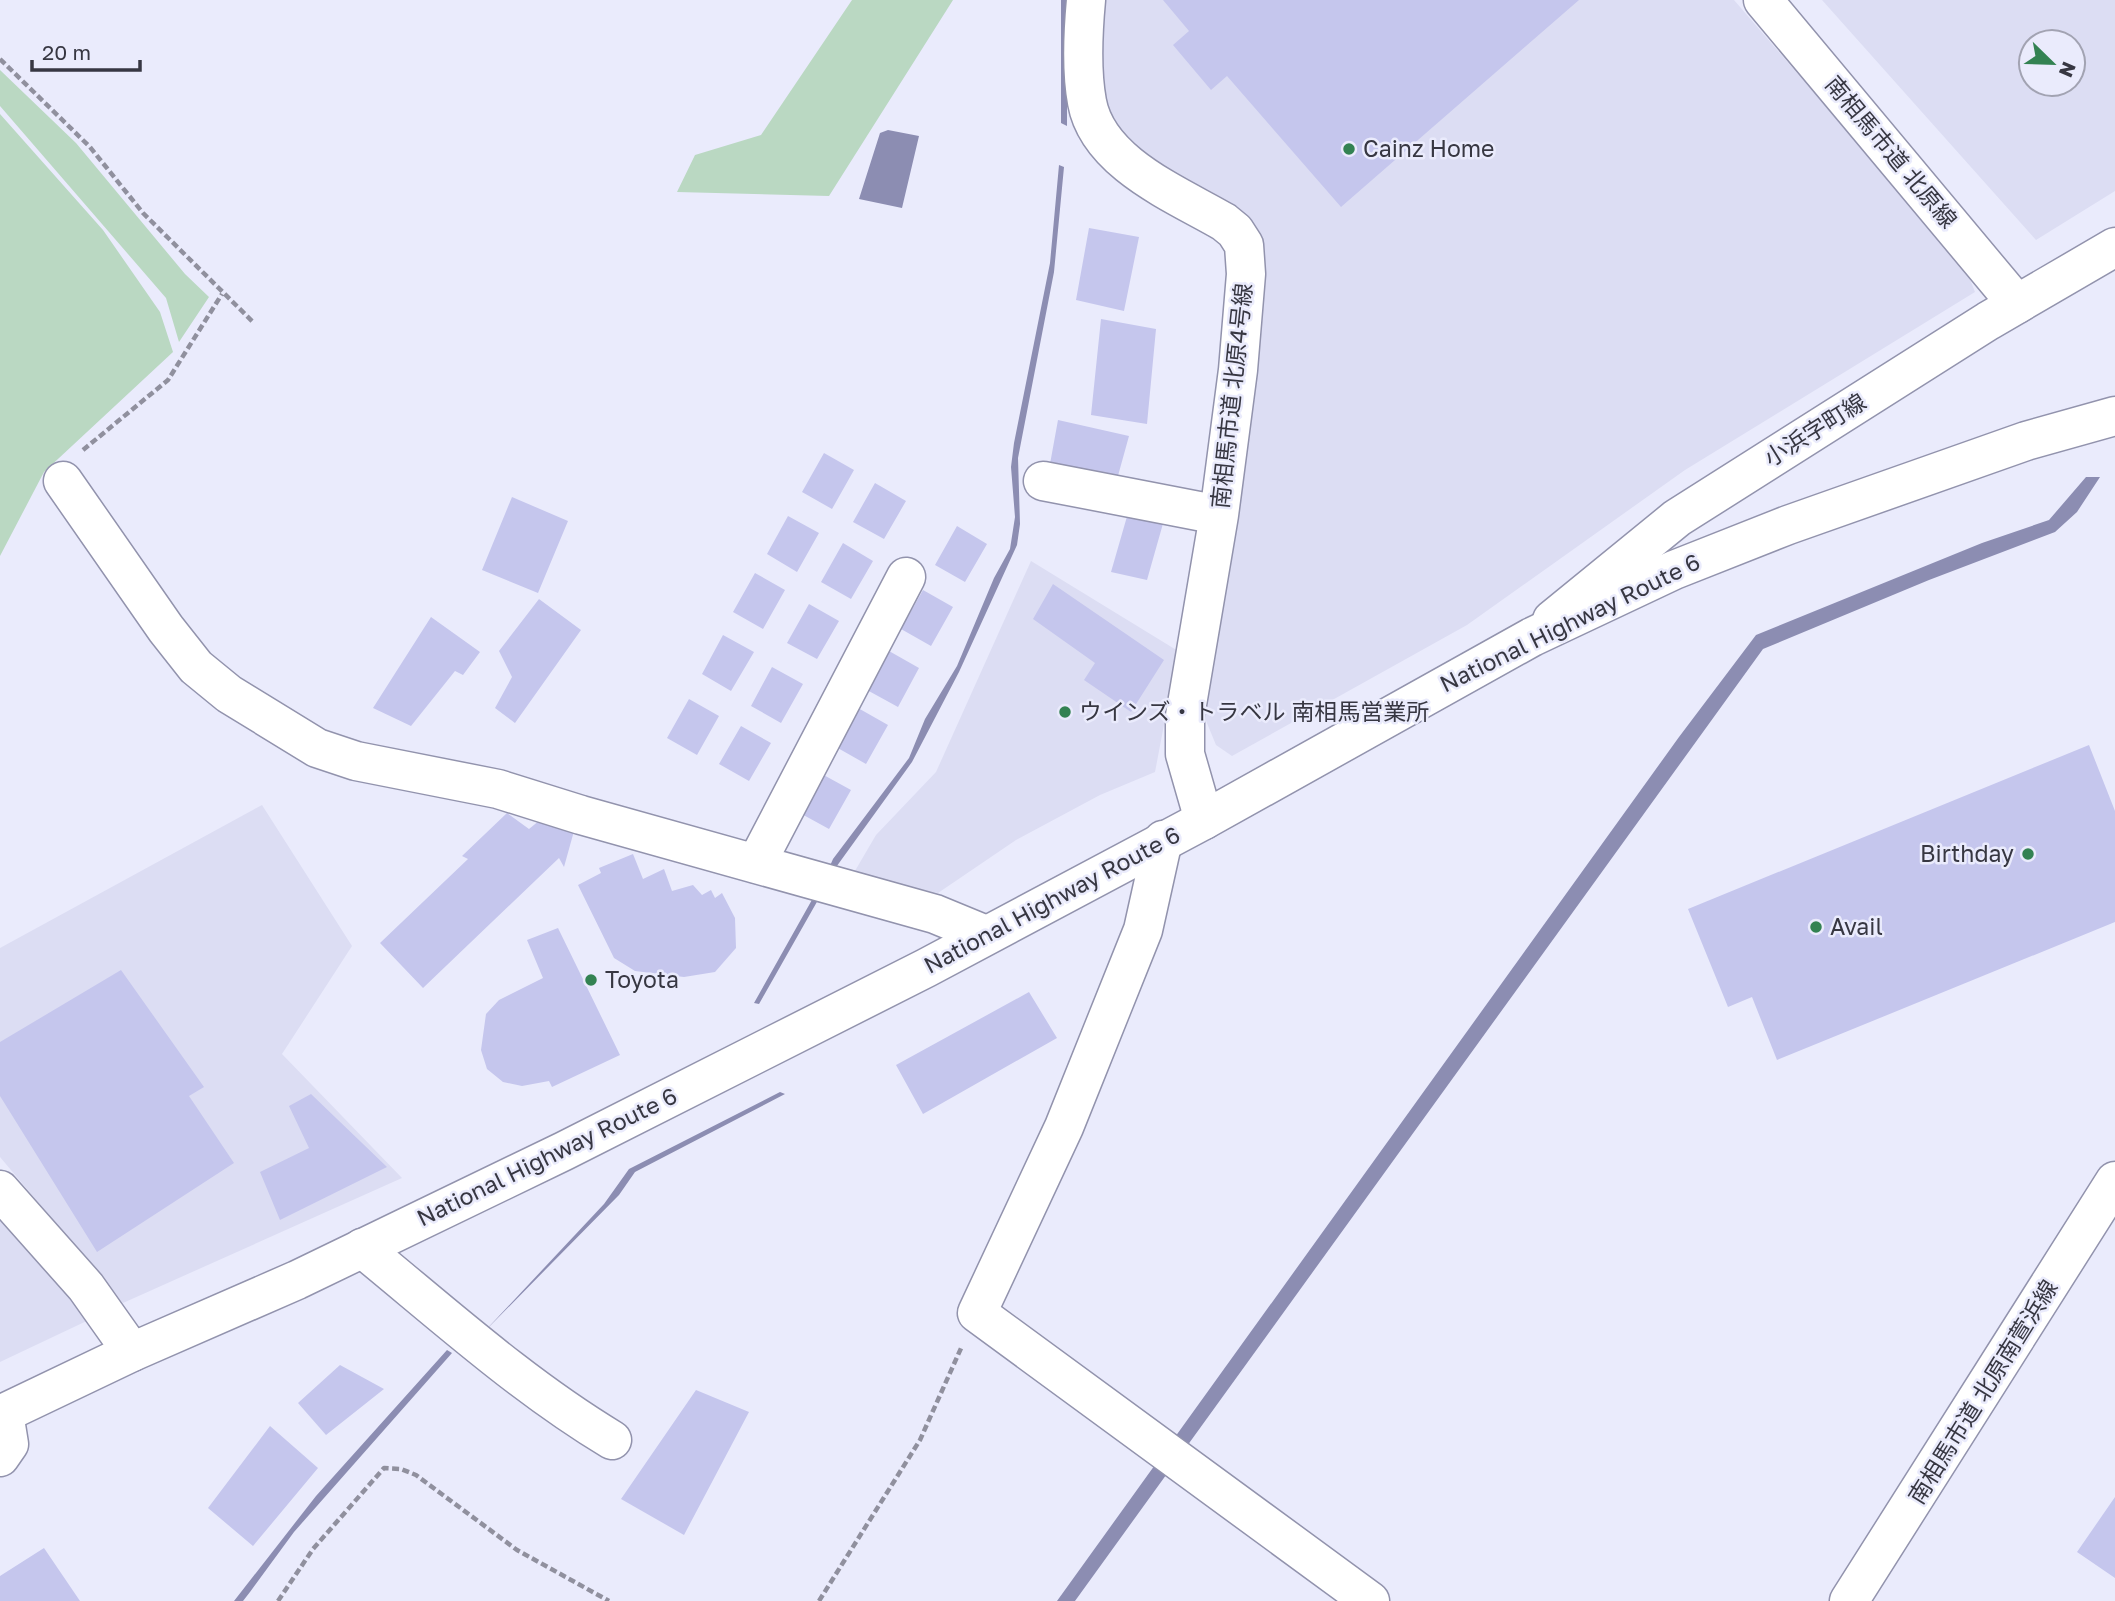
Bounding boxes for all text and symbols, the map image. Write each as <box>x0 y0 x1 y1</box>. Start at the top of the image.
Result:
scale bar <box>32 28 140 72</box>
north arrow <box>2017 28 2087 98</box>
text: 20 m <box>42 39 91 65</box>
text: N <box>2055 59 2082 81</box>
street label: 南相馬市道 北原線 <box>1820 70 1963 233</box>
place label: Cainz Home <box>1363 134 1494 162</box>
marker: Cainz Home <box>1341 141 1357 157</box>
street label: 南相馬市道 北原4号線 <box>1205 282 1257 510</box>
street label: 小浜字町線 <box>1758 387 1871 471</box>
street label: National Highway Route 6 <box>1435 547 1704 697</box>
place label: ウインズ・トラベル 南相馬営業所 <box>1079 697 1429 725</box>
marker: ウインズ・トラベル 南相馬営業所 <box>1057 704 1073 720</box>
street label: National Highway Route 6 <box>919 820 1184 979</box>
place label: Birthday <box>1920 839 2014 867</box>
marker: Birthday <box>2020 846 2036 862</box>
place label: Avail <box>1830 912 1883 940</box>
marker: Avail <box>1808 919 1824 935</box>
place label: Toyota <box>605 965 679 993</box>
marker: Toyota <box>583 972 599 988</box>
street label: National Highway Route 6 <box>412 1081 681 1231</box>
street label: 南相馬市道 北原南萱浜線 <box>1902 1274 2063 1509</box>

